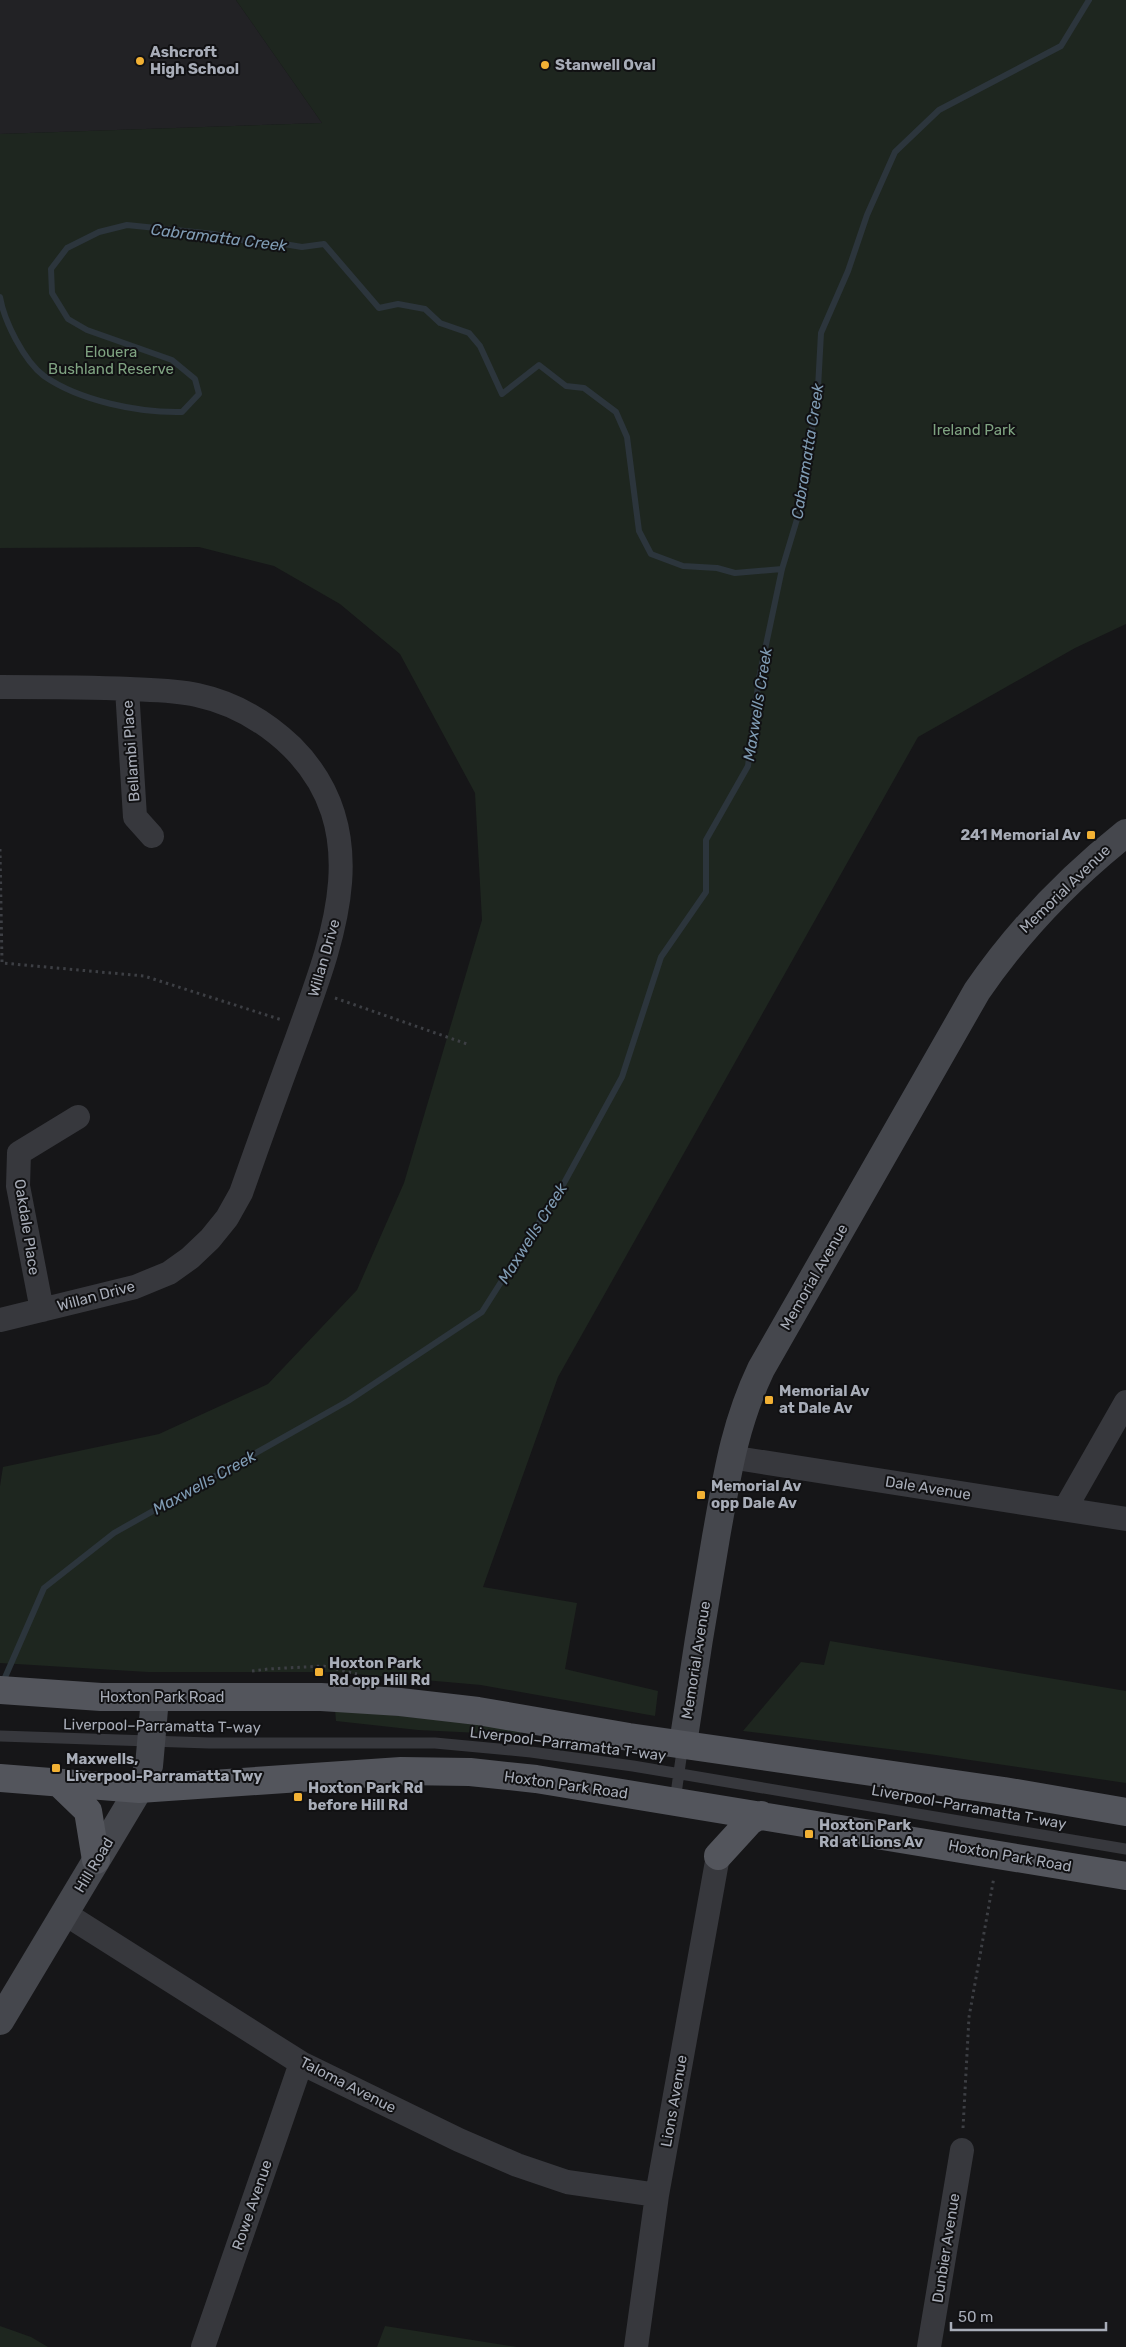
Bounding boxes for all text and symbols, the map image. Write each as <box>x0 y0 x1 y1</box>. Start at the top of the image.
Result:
place label: Ashcroft High School <box>150 43 239 78</box>
marker: Ashcroft High School <box>134 55 146 67</box>
place label: Stanwell Oval <box>555 56 656 74</box>
marker: Stanwell Oval <box>539 59 551 71</box>
water label: Cabramatta Creek <box>150 220 289 255</box>
park label: Elouera Bushland Reserve <box>48 343 174 378</box>
water label: Cabramatta Creek <box>787 381 828 520</box>
park label: Ireland Park <box>933 421 1016 439</box>
water label: Maxwells Creek <box>739 645 776 762</box>
street label: Bellambi Place <box>118 700 144 802</box>
place label: 241 Memorial Av <box>960 826 1081 844</box>
marker: 241 Memorial Av <box>1085 829 1097 841</box>
street label: Memorial Avenue <box>1016 841 1114 937</box>
street label: Willan Drive <box>304 917 344 999</box>
street label: Oakdale Place <box>11 1178 43 1276</box>
water label: Maxwells Creek <box>494 1179 571 1287</box>
street label: Memorial Avenue <box>776 1221 852 1333</box>
street label: Willan Drive <box>55 1277 137 1315</box>
place label: Memorial Av at Dale Av <box>779 1382 869 1417</box>
marker: Memorial Av at Dale Av <box>763 1394 775 1406</box>
water label: Maxwells Creek <box>149 1446 260 1519</box>
street label: Dale Avenue <box>884 1472 972 1504</box>
place label: Memorial Av opp Dale Av <box>711 1477 801 1512</box>
marker: Memorial Av opp Dale Av <box>695 1489 707 1501</box>
street label: Memorial Avenue <box>678 1600 714 1720</box>
place label: Hoxton Park Rd opp Hill Rd <box>329 1654 430 1689</box>
marker: Hoxton Park Rd opp Hill Rd <box>313 1666 325 1678</box>
street label: Hoxton Park Road <box>100 1688 224 1706</box>
street label: Liverpool–Parramatta T-way <box>63 1715 261 1737</box>
street label: Liverpool–Parramatta T-way <box>469 1723 667 1765</box>
place label: Maxwells, Liverpool-Parramatta Twy <box>66 1750 263 1785</box>
marker: Maxwells, Liverpool-Parramatta Twy <box>50 1762 62 1774</box>
street label: Hoxton Park Road <box>503 1767 629 1803</box>
place label: Hoxton Park Rd before Hill Rd <box>308 1779 423 1814</box>
street label: Liverpool–Parramatta T-way <box>870 1781 1068 1833</box>
marker: Hoxton Park Rd before Hill Rd <box>292 1791 304 1803</box>
place label: Hoxton Park Rd at Lions Av <box>819 1816 923 1851</box>
marker: Hoxton Park Rd at Lions Av <box>803 1828 815 1840</box>
street label: Hill Road <box>71 1834 117 1896</box>
street label: Hoxton Park Road <box>947 1836 1073 1876</box>
street label: Taloma Avenue <box>297 2053 399 2117</box>
street label: Lions Avenue <box>657 2054 691 2148</box>
street label: Rowe Avenue <box>228 2158 276 2252</box>
street label: Dunbier Avenue <box>928 2192 964 2304</box>
scale bar <box>951 2300 1106 2332</box>
text: 50 m <box>958 2308 993 2326</box>

